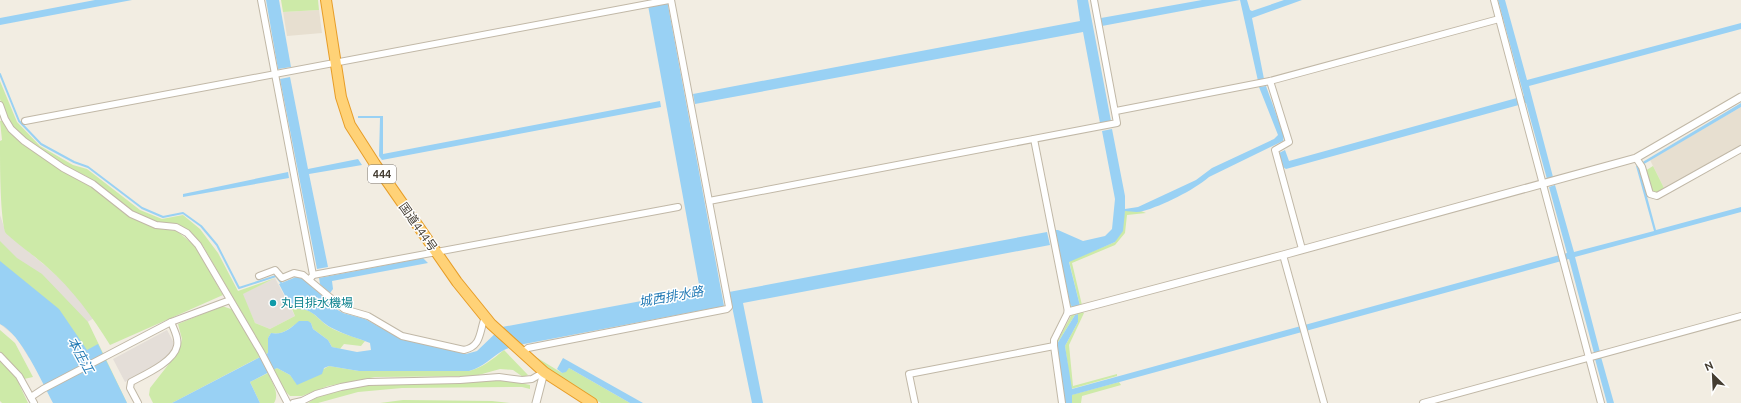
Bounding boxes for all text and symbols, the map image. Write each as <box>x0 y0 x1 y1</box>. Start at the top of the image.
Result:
road number: 444 <box>368 165 396 183</box>
street label: 国道444号 <box>397 200 440 254</box>
water label: 城西排水路 <box>638 283 705 309</box>
place label: 丸目排水機場 <box>281 296 353 309</box>
marker: 丸目排水機場 <box>268 298 278 308</box>
water label: 本庄江 <box>65 335 98 377</box>
north arrow <box>1693 355 1733 395</box>
text: N <box>1703 359 1715 373</box>

